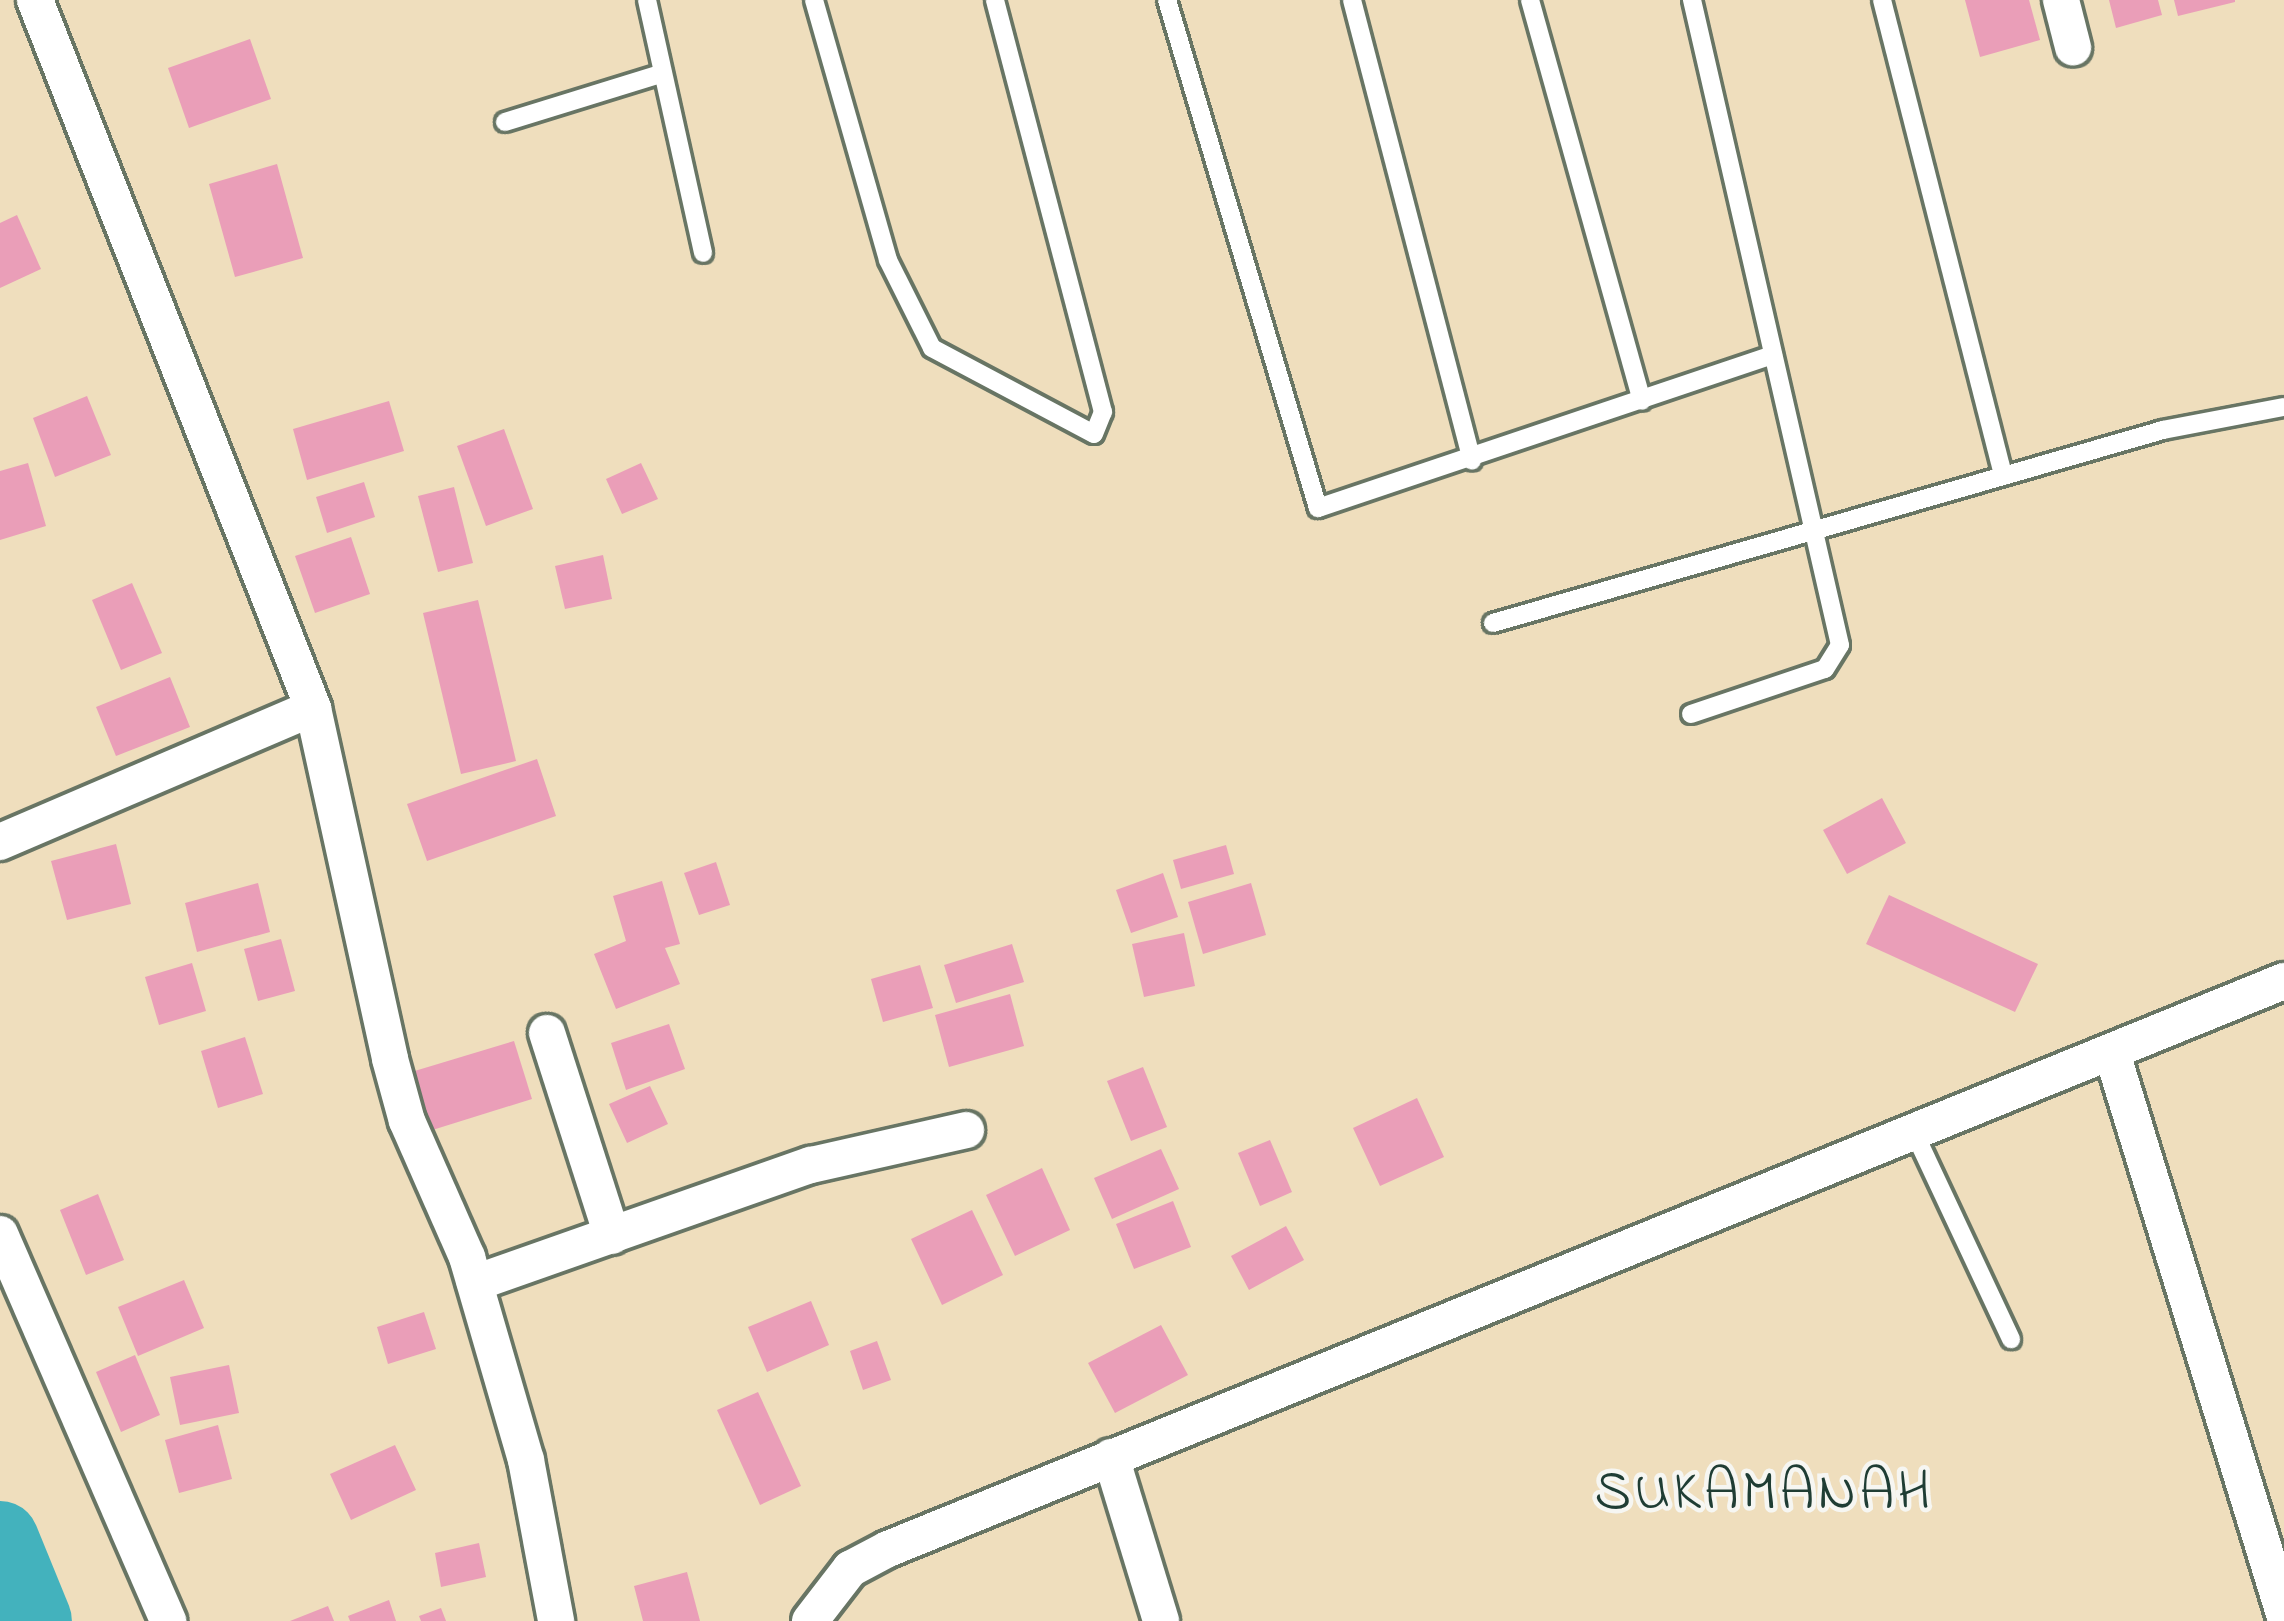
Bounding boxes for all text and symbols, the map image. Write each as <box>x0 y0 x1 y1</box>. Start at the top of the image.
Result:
district label: SUKAMANAH <box>1595 1461 1933 1529</box>

